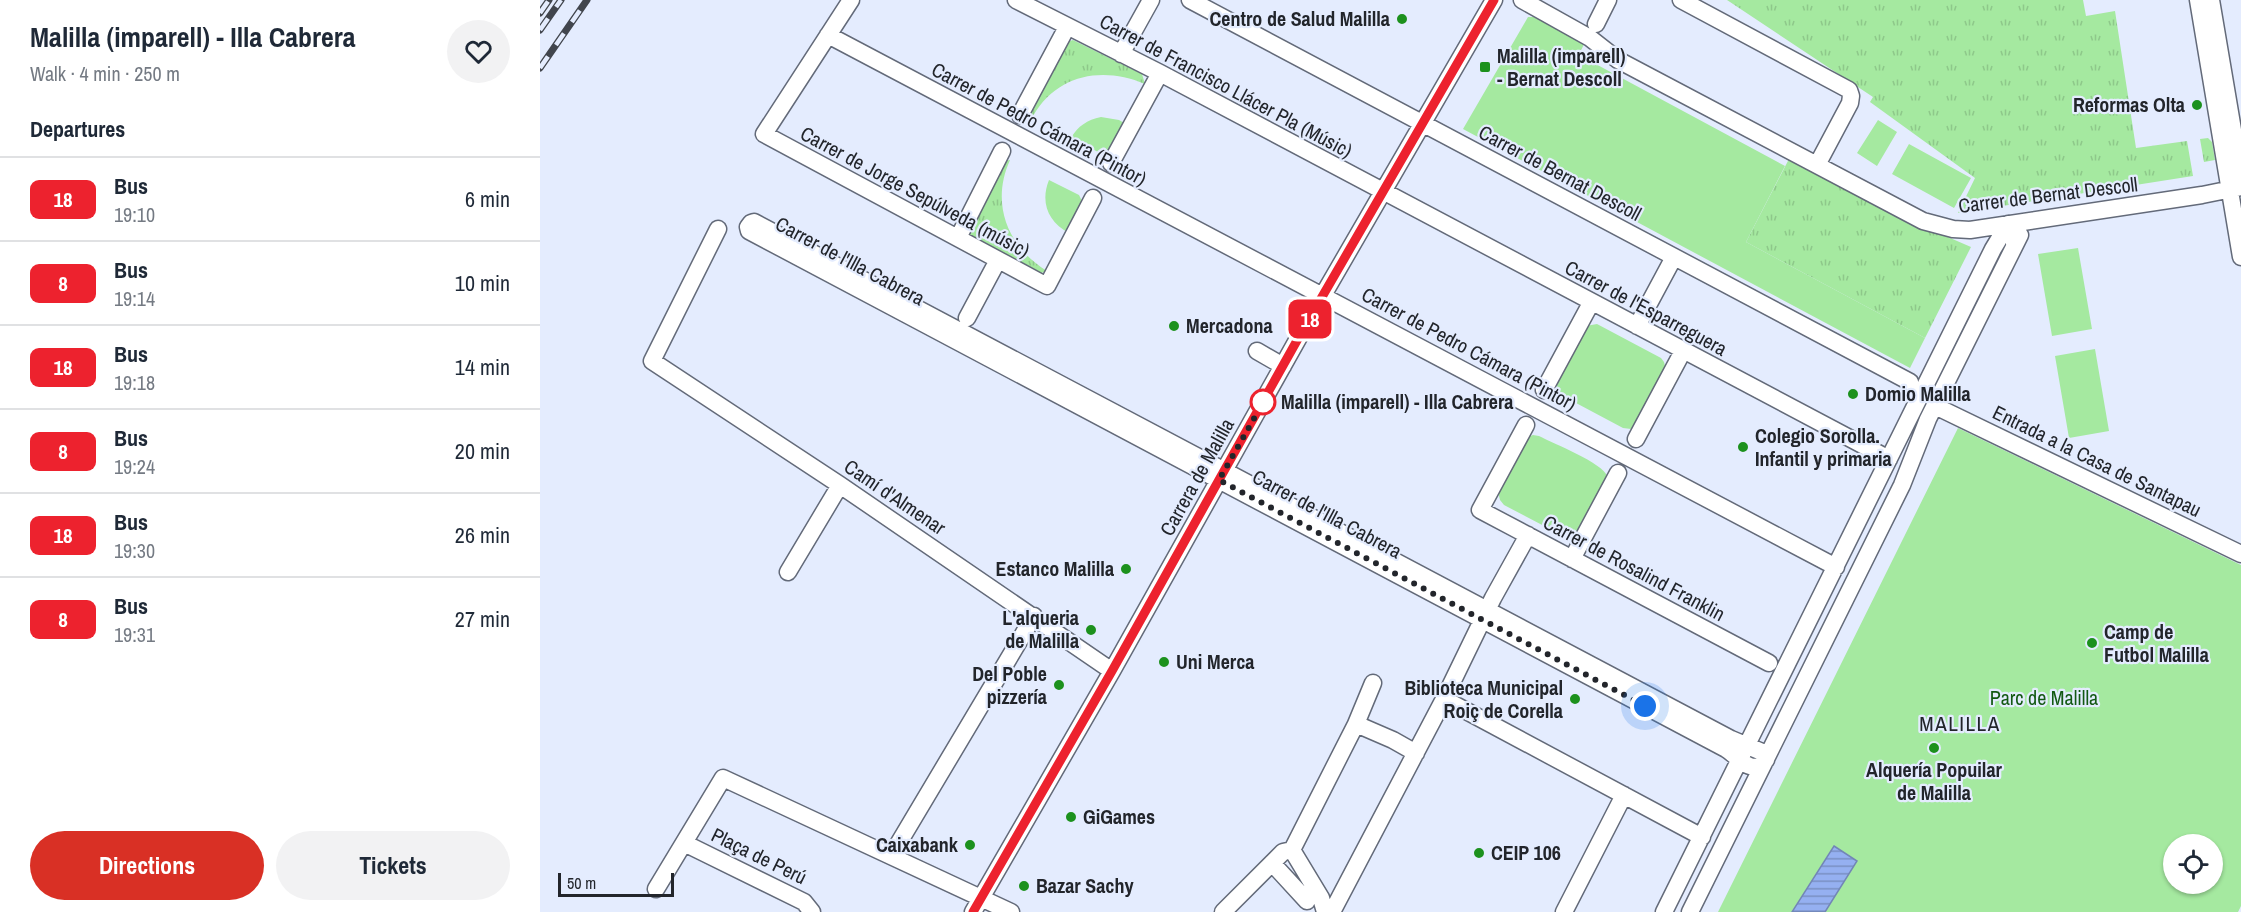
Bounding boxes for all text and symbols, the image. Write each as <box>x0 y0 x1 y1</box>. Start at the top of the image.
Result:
place label: Centro de Salud Malilla <box>1210 5 1390 32</box>
street label: Carrer de Francisco Llácer Pla (Músic) <box>1095 7 1357 164</box>
marker: Centro de Salud Malilla <box>1395 12 1409 26</box>
text: Malilla (imparell) - Illa Cabrera <box>30 18 355 56</box>
button: heart <box>447 20 510 83</box>
place label: Malilla (imparell) - Bernat Descoll <box>1497 42 1626 92</box>
street label: Carrer de Pedro Cámara (Pintor) <box>927 55 1151 192</box>
text: Walk · 4 min · 250 m <box>30 60 180 87</box>
marker: Malilla (imparell) - Bernat Descoll <box>1478 60 1492 74</box>
place label: Reformas Olta <box>2073 91 2185 118</box>
marker: Reformas Olta <box>2190 98 2204 112</box>
text: Departures <box>30 114 125 144</box>
street label: Carrer de Bernat Descoll <box>1474 118 1646 227</box>
street label: Carrer de Jorge Sepúlveda (músic) <box>796 120 1035 264</box>
street label: Carrer de Bernat Descoll <box>1957 170 2139 219</box>
text: Bus <box>114 171 148 201</box>
text: 6 min <box>465 184 510 214</box>
text: 18 <box>53 185 73 214</box>
text: 19:10 <box>114 201 155 228</box>
street label: Carrer de l'Illa Cabrera <box>771 210 930 311</box>
street label: Carrer de l'Esparreguera <box>1560 253 1732 362</box>
text: Bus <box>114 255 148 285</box>
text: 10 min <box>455 268 510 298</box>
text: 8 <box>58 269 68 298</box>
street label: Carrer de Pedro Cámara (Pintor) <box>1357 280 1581 417</box>
text: 19:14 <box>114 285 155 312</box>
line badge: 18 <box>1283 300 1337 338</box>
text: 18 <box>1300 305 1320 334</box>
place label: Mercadona <box>1186 312 1273 339</box>
marker: Mercadona <box>1167 319 1181 333</box>
text: Bus <box>114 339 148 369</box>
text: 14 min <box>455 352 510 382</box>
text: 18 <box>53 353 73 382</box>
text: 19:18 <box>114 369 155 396</box>
place label: Domio Malilla <box>1865 380 1971 407</box>
marker: Domio Malilla <box>1846 387 1860 401</box>
place label: Malilla (imparell) - Illa Cabrera <box>1281 388 1513 415</box>
marker: Malilla (imparell) - Illa Cabrera <box>1250 389 1276 415</box>
street label: Entrada a la Casa de Santapau <box>1988 398 2206 523</box>
street label: Carrera de Malilla <box>1153 413 1240 540</box>
place label: Colegio Sorolla. Infantil y primaria <box>1755 422 1892 472</box>
text: Bus <box>114 423 148 453</box>
text: 20 min <box>455 436 510 466</box>
text: 8 <box>58 437 68 466</box>
marker: Colegio Sorolla. Infantil y primaria <box>1736 440 1750 454</box>
text: 19:24 <box>114 453 155 480</box>
street label: Camí d'Almenar <box>839 453 952 541</box>
street label: Carrer de l'Illa Cabrera <box>1248 463 1407 564</box>
text: Bus <box>114 507 148 537</box>
street label: Carrer de Rosalind Franklin <box>1539 508 1730 627</box>
text: 26 min <box>455 520 510 550</box>
text: 18 <box>53 521 73 550</box>
text: 19:30 <box>114 537 155 564</box>
place label: Estanco Malilla <box>996 555 1114 582</box>
marker: Estanco Malilla <box>1119 562 1133 576</box>
text: Bus <box>114 591 148 621</box>
text: 27 min <box>455 604 510 634</box>
place label: L'alqueria de Malilla <box>1002 604 1079 654</box>
text: 8 <box>58 605 68 634</box>
place label: Camp de Futbol Malilla <box>2104 618 2209 668</box>
text: 19:31 <box>114 621 155 648</box>
marker: L'alqueria de Malilla <box>1084 623 1098 637</box>
marker: Camp de Futbol Malilla <box>2085 636 2099 650</box>
place label: Uni Merca <box>1176 648 1254 675</box>
marker: Uni Merca <box>1157 655 1171 669</box>
place label: Del Poble pizzería <box>972 660 1047 710</box>
place label: Biblioteca Municipal Roiç de Corella <box>1404 674 1563 724</box>
marker: Del Poble pizzería <box>1052 678 1066 692</box>
park label: Parc de Malilla <box>1990 684 2098 711</box>
your location <box>1630 691 1660 721</box>
marker: Biblioteca Municipal Roiç de Corella <box>1568 692 1582 706</box>
district label: MALILLA <box>1919 709 2001 738</box>
marker: Alquería Popuilar de Malilla <box>1927 741 1941 755</box>
place label: Alquería Popuilar de Malilla <box>1866 756 2003 806</box>
place label: GiGames <box>1083 803 1155 830</box>
marker: GiGames <box>1064 810 1078 824</box>
street label: Plaça de Perú <box>707 821 811 890</box>
button: Directions <box>30 831 264 900</box>
button: Tickets <box>276 831 510 900</box>
place label: Caixabank <box>876 831 959 858</box>
map controls <box>2163 834 2223 894</box>
button: locate <box>2163 834 2223 894</box>
marker: Caixabank <box>963 838 977 852</box>
place label: CEIP 106 <box>1491 839 1561 866</box>
marker: CEIP 106 <box>1472 846 1486 860</box>
scale bar <box>558 870 674 898</box>
text: 50 m <box>567 872 596 894</box>
place label: Bazar Sachy <box>1036 872 1134 899</box>
marker: Bazar Sachy <box>1017 879 1031 893</box>

